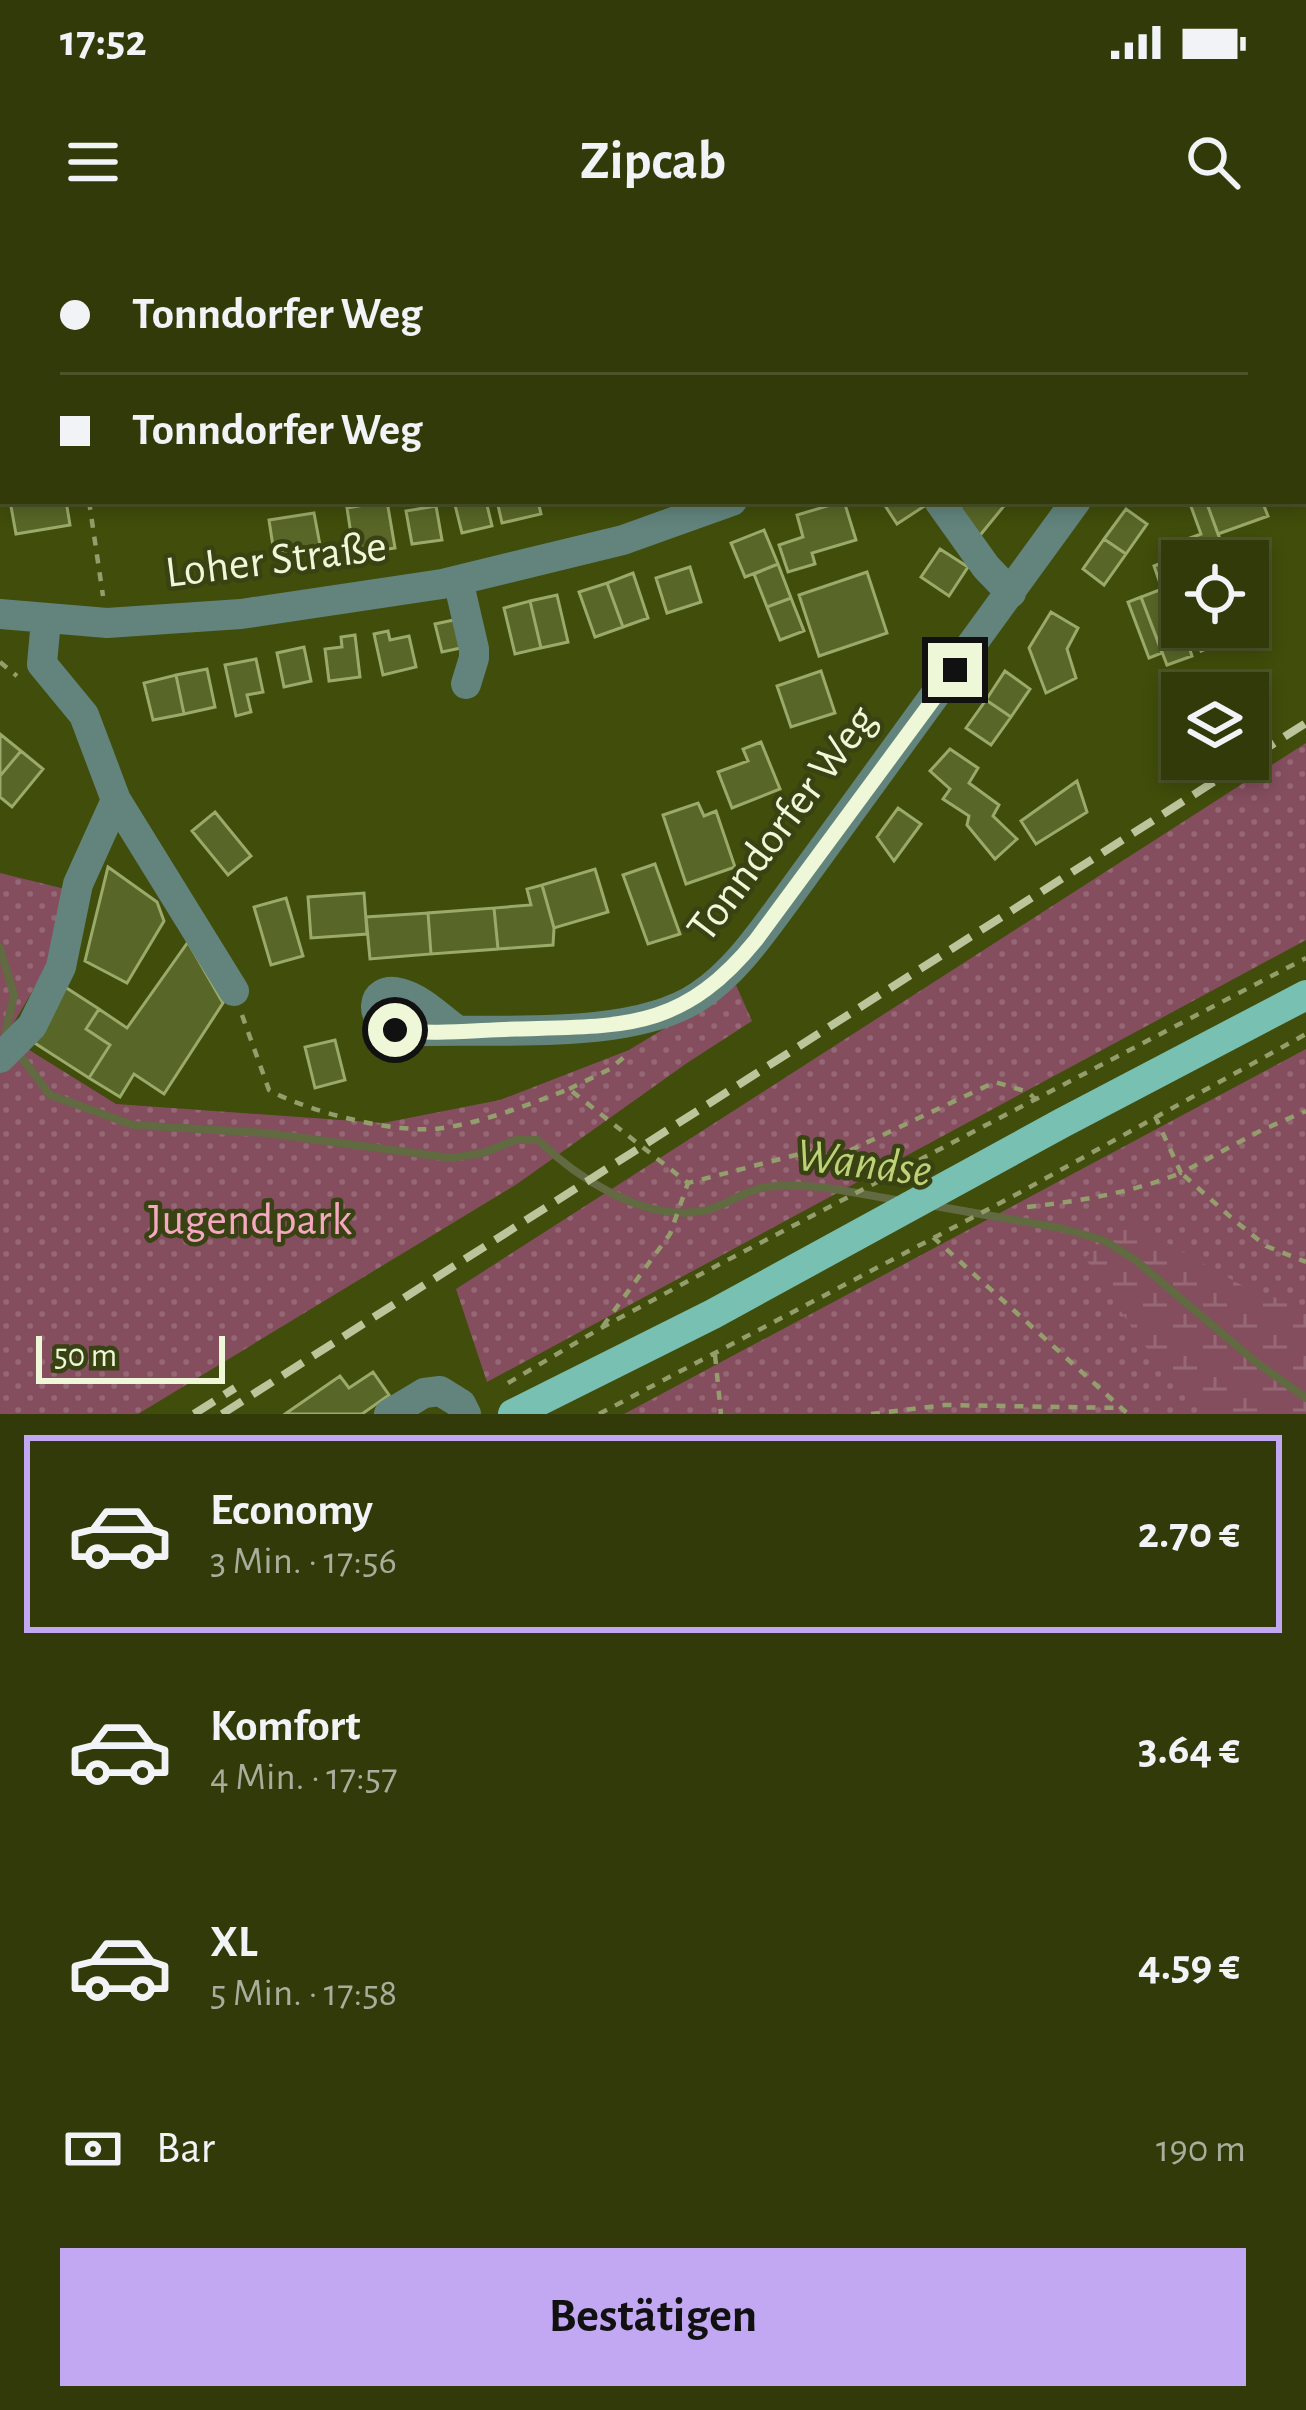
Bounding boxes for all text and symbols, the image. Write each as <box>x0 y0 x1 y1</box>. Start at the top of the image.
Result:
text: 17:52 <box>60 19 147 64</box>
icon: menu <box>60 129 126 195</box>
icon: search <box>1180 129 1246 195</box>
text: Zipcab <box>580 135 726 189</box>
text: Tonndorfer Weg <box>132 292 422 337</box>
text: Tonndorfer Weg <box>132 408 422 453</box>
street label: Loher Straße <box>163 524 389 596</box>
map controls <box>1161 540 1269 780</box>
button: locate <box>1161 540 1269 648</box>
route end <box>928 643 982 697</box>
button: layers <box>1161 672 1269 780</box>
street label: Tonndorfer Weg <box>679 698 885 950</box>
route start <box>368 1003 422 1057</box>
water label: Wandse <box>793 1132 935 1196</box>
park label: Jugendpark <box>148 1198 352 1243</box>
scale bar <box>36 1330 225 1383</box>
text: 50 m <box>54 1340 117 1373</box>
icon: car <box>66 1480 174 1588</box>
text: Economy <box>210 1488 373 1533</box>
text: 2.70 € <box>1138 1511 1240 1556</box>
text: 3 Min. · 17:56 <box>210 1542 397 1581</box>
icon: car <box>66 1696 174 1804</box>
text: Komfort <box>210 1704 360 1749</box>
text: 3.64 € <box>1138 1727 1240 1772</box>
text: 4 Min. · 17:57 <box>210 1758 397 1797</box>
icon: car <box>66 1912 174 2020</box>
text: XL <box>210 1920 258 1965</box>
text: 4.59 € <box>1138 1943 1240 1988</box>
text: 5 Min. · 17:58 <box>210 1974 397 2013</box>
icon: cash <box>60 2116 126 2182</box>
text: Bar <box>156 2126 215 2171</box>
text: 190 m <box>1156 2130 1246 2169</box>
button: Bestätigen <box>60 2248 1246 2386</box>

